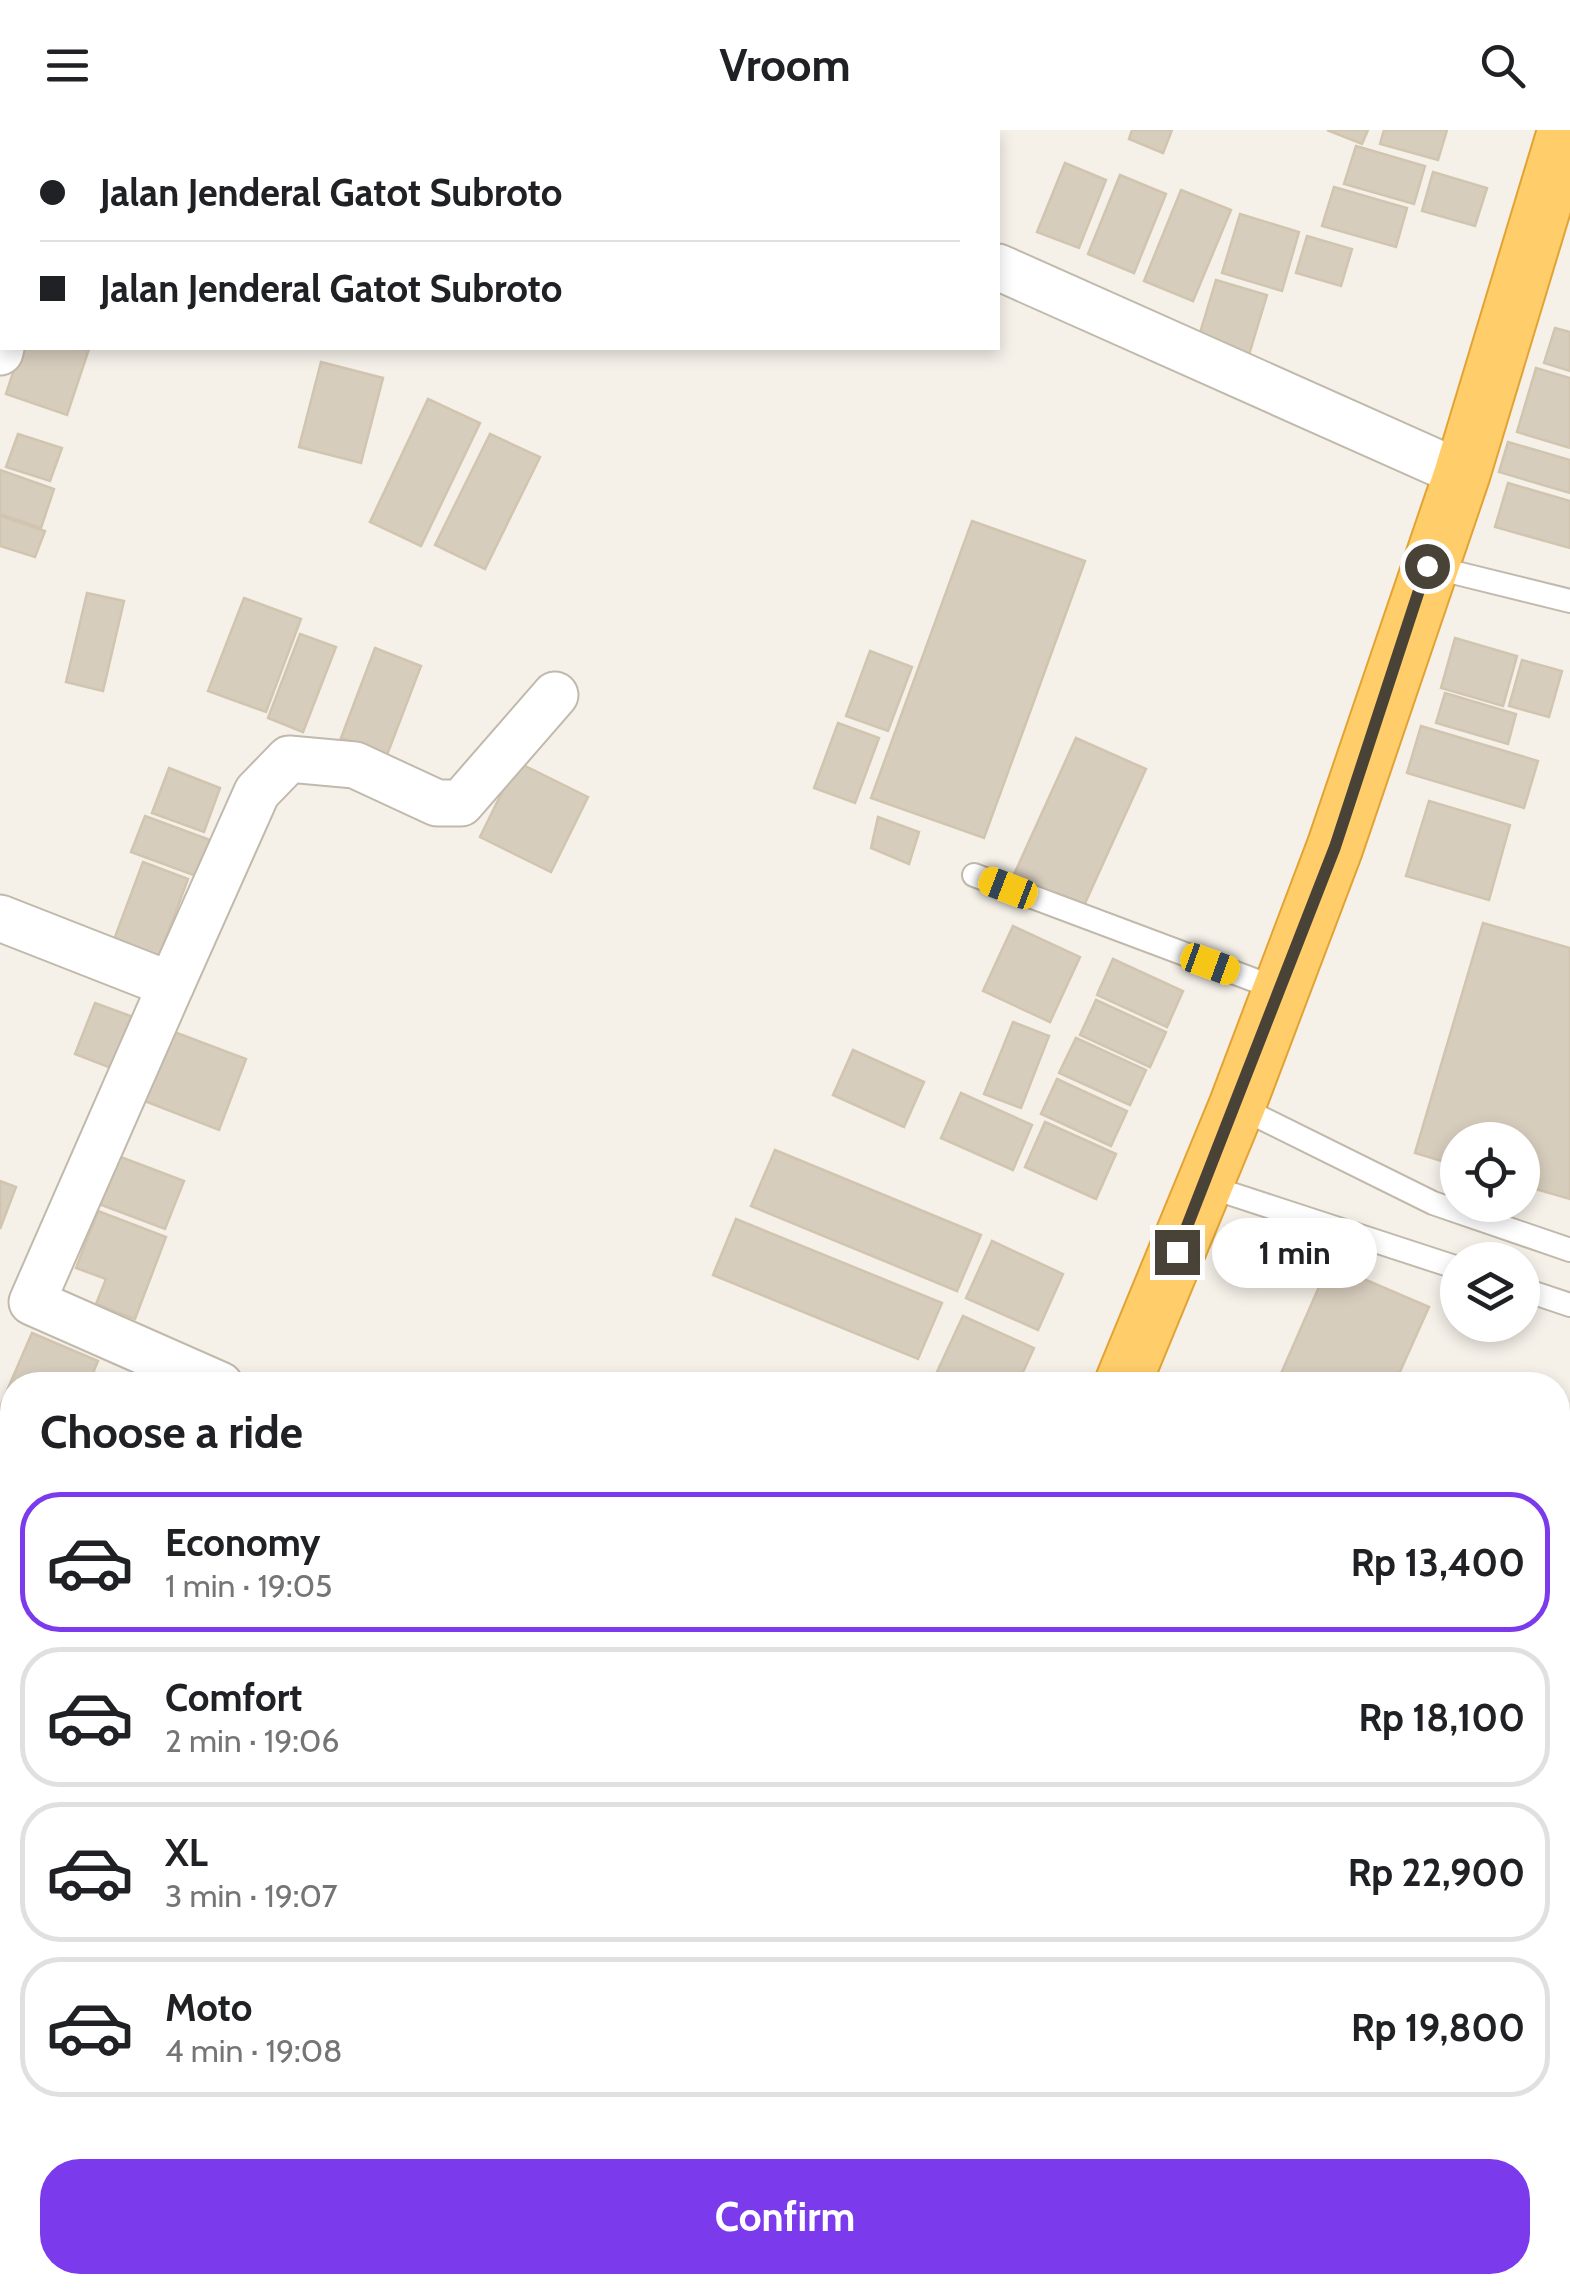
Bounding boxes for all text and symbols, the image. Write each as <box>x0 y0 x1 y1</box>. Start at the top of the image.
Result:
icon: menu <box>40 38 95 93</box>
text: Vroom <box>719 38 851 92</box>
icon: search <box>1475 38 1530 93</box>
text: Jalan Jenderal Gatot Subroto <box>100 169 562 216</box>
text: Jalan Jenderal Gatot Subroto <box>100 265 562 312</box>
route start <box>1405 544 1450 589</box>
car <box>975 863 1041 913</box>
car <box>1177 940 1243 988</box>
map controls <box>1440 1122 1540 1342</box>
button: locate <box>1440 1122 1540 1222</box>
callout: 1 min <box>1212 1217 1377 1287</box>
route end <box>1155 1230 1200 1275</box>
text: 1 min <box>1258 1233 1331 1272</box>
button: layers <box>1440 1242 1540 1342</box>
text: Choose a ride <box>40 1405 303 1459</box>
icon: car <box>45 1517 135 1607</box>
text: Economy <box>165 1519 320 1566</box>
text: Rp 13,400 <box>1351 1539 1525 1586</box>
text: 1 min · 19:05 <box>165 1566 332 1605</box>
icon: car <box>45 1672 135 1762</box>
text: Comfort <box>165 1674 302 1721</box>
text: Rp 18,100 <box>1358 1694 1525 1741</box>
text: 2 min · 19:06 <box>165 1721 340 1760</box>
icon: car <box>45 1827 135 1917</box>
text: XL <box>165 1829 208 1876</box>
text: Rp 22,900 <box>1348 1849 1525 1896</box>
text: 3 min · 19:07 <box>165 1876 338 1915</box>
icon: car <box>45 1982 135 2072</box>
text: Moto <box>165 1984 252 2031</box>
text: Rp 19,800 <box>1351 2004 1525 2051</box>
text: 4 min · 19:08 <box>165 2031 342 2070</box>
button: Confirm <box>40 2159 1530 2274</box>

